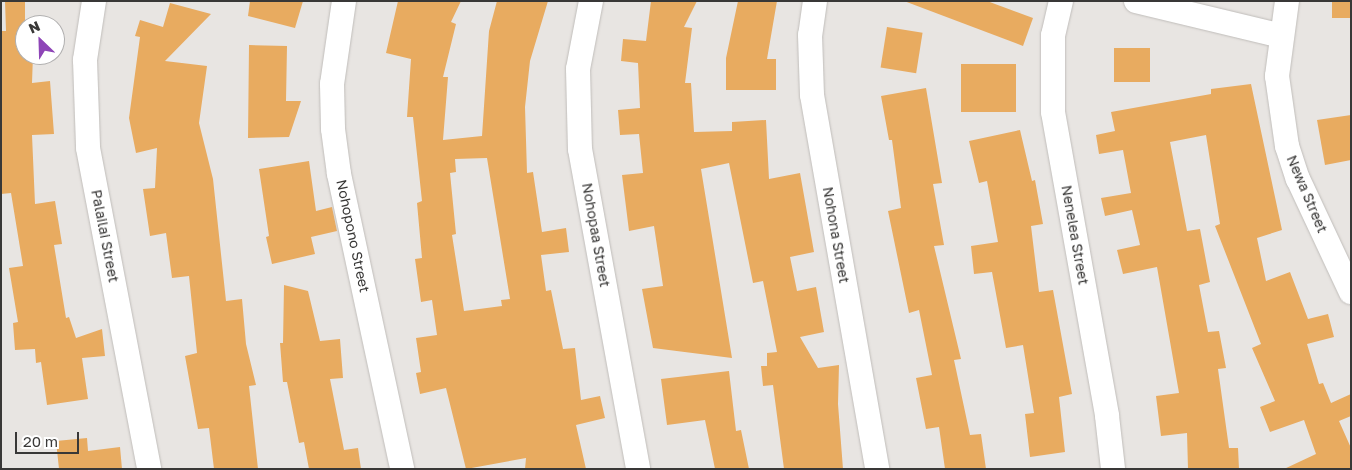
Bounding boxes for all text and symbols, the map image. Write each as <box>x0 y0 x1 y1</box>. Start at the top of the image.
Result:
north arrow <box>15 15 65 65</box>
text: N <box>26 17 42 37</box>
street label: Newa Street <box>1283 153 1331 235</box>
street label: Nohopono Street <box>333 178 373 294</box>
street label: Nohopaa Street <box>579 182 613 288</box>
street label: Nenelea Street <box>1058 184 1092 286</box>
street label: Nohona Street <box>819 186 853 284</box>
street label: Palailai Street <box>88 188 122 284</box>
scale bar <box>18 422 81 454</box>
text: 20 m <box>23 432 58 450</box>

